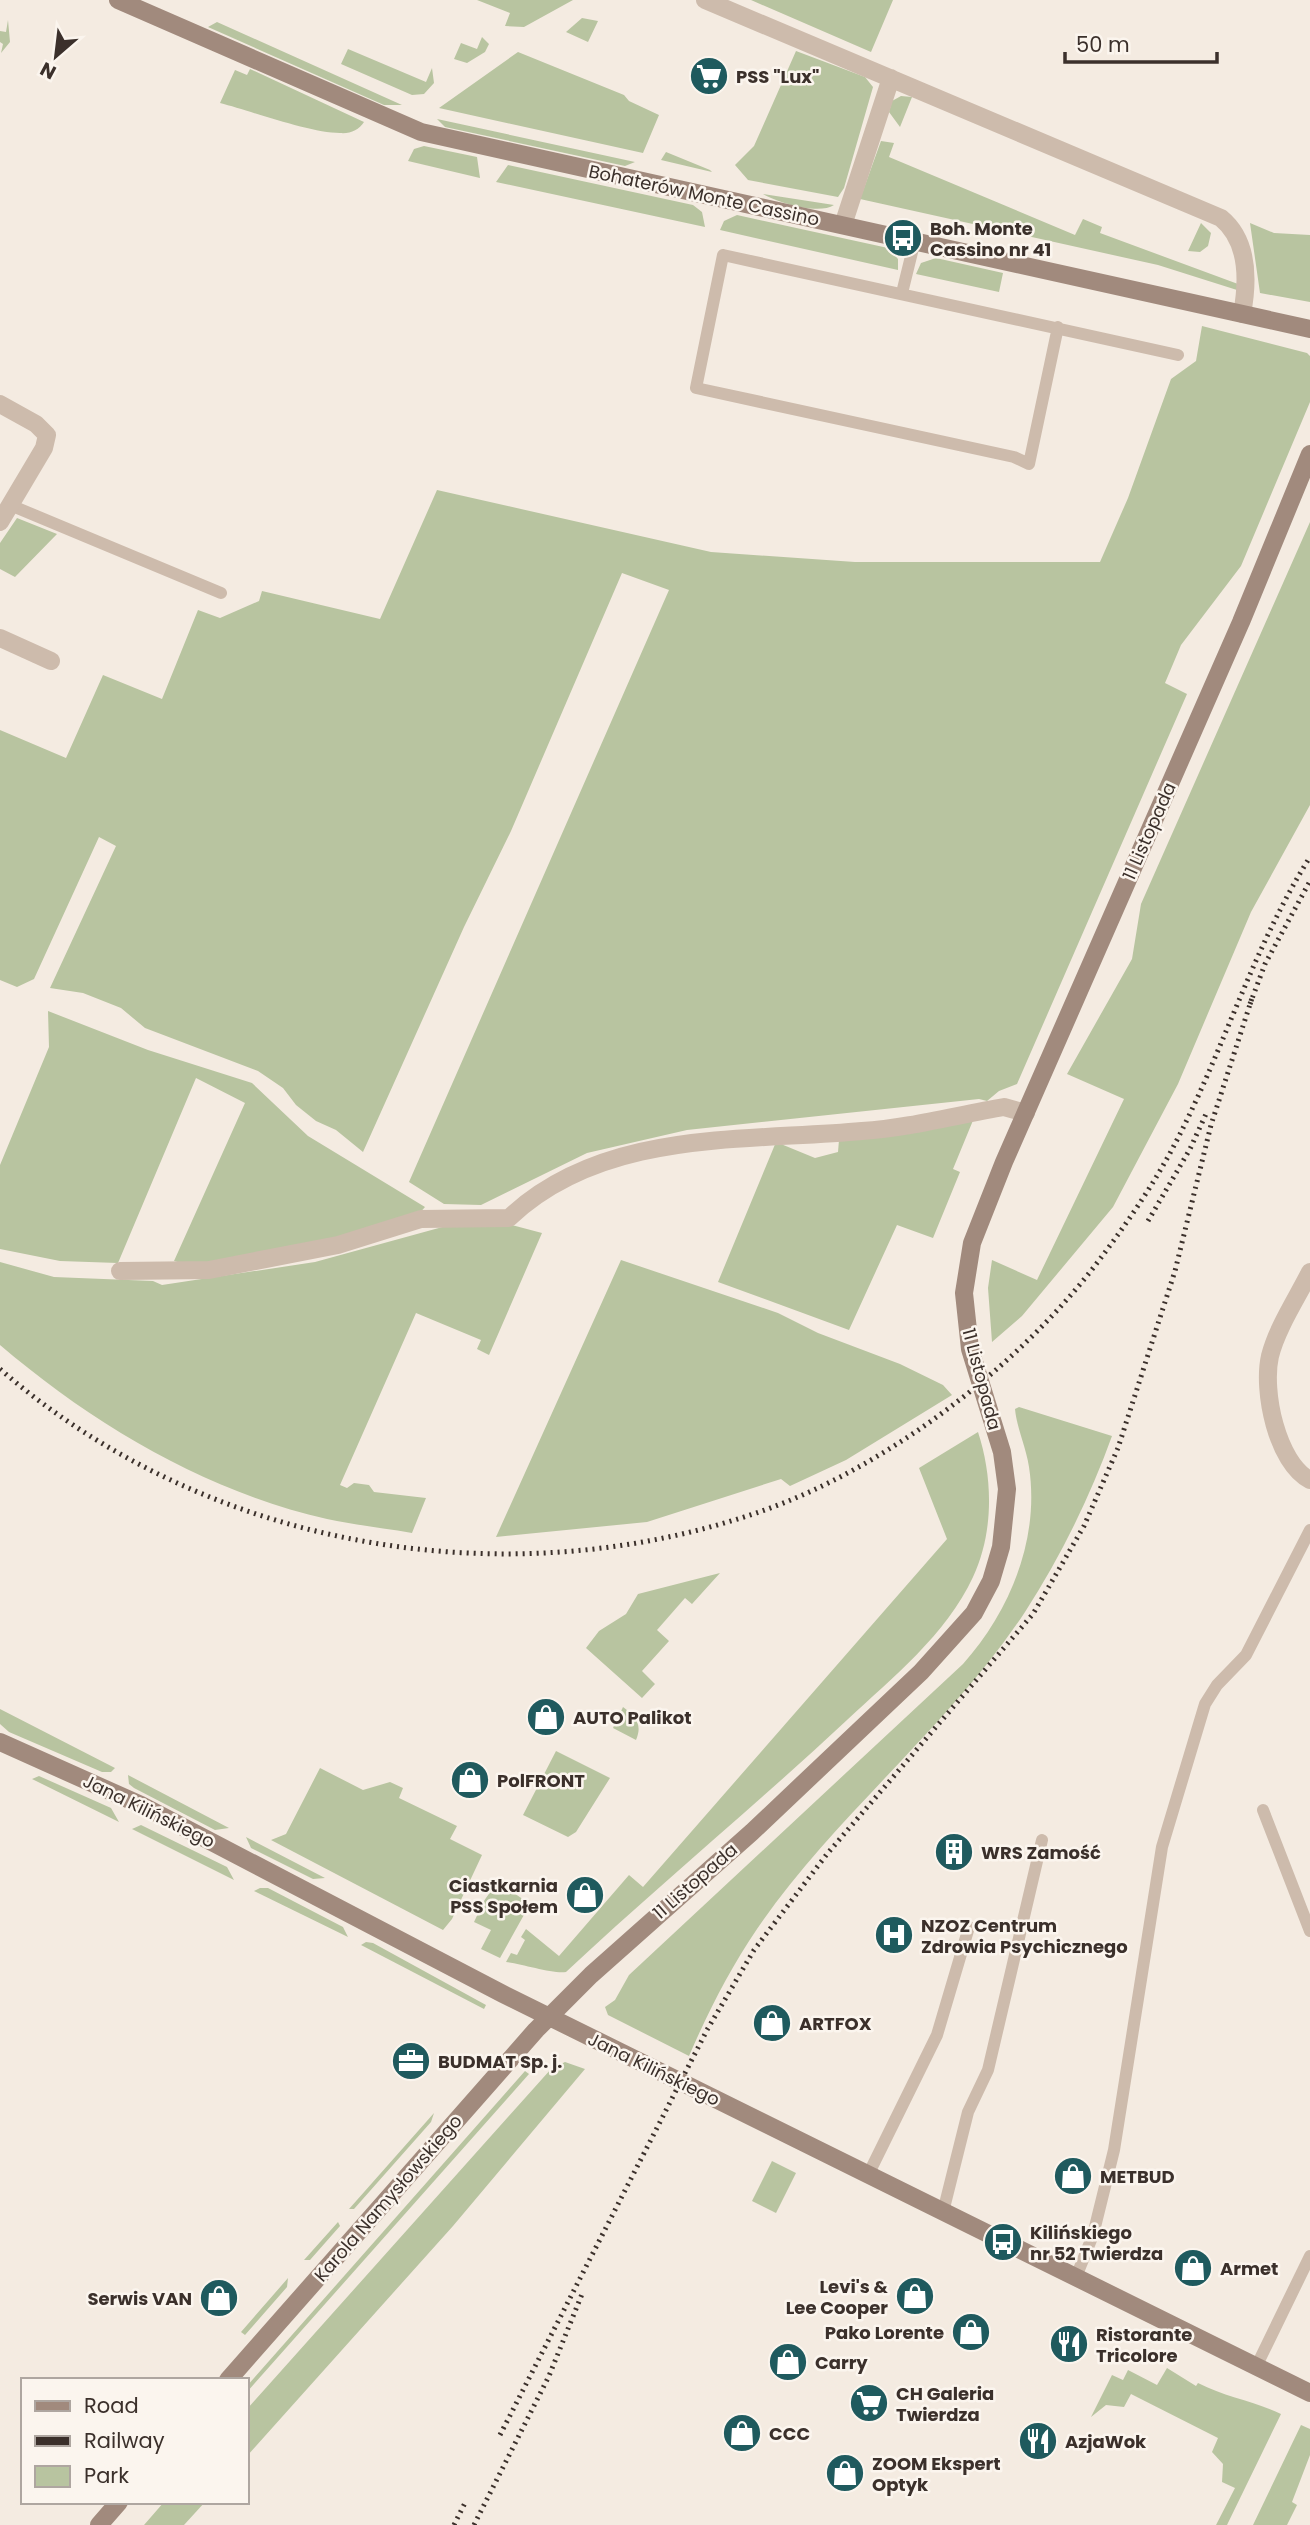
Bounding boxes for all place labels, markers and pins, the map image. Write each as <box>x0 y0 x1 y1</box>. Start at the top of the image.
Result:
supermarket icon: PSS "Lux" <box>688 55 730 97</box>
place label: PSS "Lux" <box>736 64 819 89</box>
place label: Boh. Monte Cassino nr 41 <box>930 216 1051 262</box>
bus stop icon: Boh. Monte Cassino nr 41 <box>882 217 924 259</box>
shop icon: AUTO Palikot <box>525 1696 567 1738</box>
place label: AUTO Palikot <box>573 1705 692 1730</box>
shop icon: PolFRONT <box>449 1759 491 1801</box>
place label: PolFRONT <box>497 1768 585 1793</box>
building icon: WRS Zamość <box>933 1831 975 1873</box>
place label: WRS Zamość <box>981 1840 1101 1865</box>
place label: Ciastkarnia PSS Społem <box>449 1873 558 1919</box>
shop icon: Ciastkarnia PSS Społem <box>564 1874 606 1916</box>
place label: NZOZ Centrum Zdrowia Psychicznego <box>921 1913 1128 1959</box>
hospital icon: NZOZ Centrum Zdrowia Psychicznego <box>873 1914 915 1956</box>
shop icon: ARTFOX <box>751 2002 793 2044</box>
place label: ARTFOX <box>799 2011 872 2036</box>
office icon: BUDMAT Sp. j. <box>390 2040 432 2082</box>
place label: BUDMAT Sp. j. <box>438 2049 562 2074</box>
shop icon: METBUD <box>1052 2155 1094 2197</box>
place label: METBUD <box>1100 2164 1175 2189</box>
place label: Kilińskiego nr 52 Twierdza <box>1030 2220 1163 2266</box>
bus stop icon: Kilińskiego nr 52 Twierdza <box>982 2221 1024 2263</box>
shop icon: Armet <box>1172 2247 1214 2289</box>
place label: Armet <box>1220 2256 1278 2281</box>
place label: Levi's & Lee Cooper <box>786 2274 889 2320</box>
shop icon: Levi's & Lee Cooper <box>894 2275 936 2317</box>
shop icon: Serwis VAN <box>198 2277 240 2319</box>
place label: Serwis VAN <box>87 2286 192 2311</box>
shop icon: Pako Lorente <box>950 2311 992 2353</box>
place label: Pako Lorente <box>825 2320 944 2345</box>
place label: Ristorante Tricolore <box>1096 2322 1192 2368</box>
restaurant icon: Ristorante Tricolore <box>1048 2323 1090 2365</box>
shop icon: Carry <box>767 2341 809 2383</box>
place label: Carry <box>815 2350 868 2375</box>
place label: CH Galeria Twierdza <box>896 2381 994 2427</box>
supermarket icon: CH Galeria Twierdza <box>848 2382 890 2424</box>
shop icon: CCC <box>721 2412 763 2454</box>
restaurant icon: AzjaWok <box>1017 2420 1059 2462</box>
place label: CCC <box>769 2421 810 2446</box>
place label: AzjaWok <box>1065 2429 1147 2454</box>
place label: ZOOM Ekspert Optyk <box>872 2451 1001 2497</box>
shop icon: ZOOM Ekspert Optyk <box>824 2452 866 2494</box>

